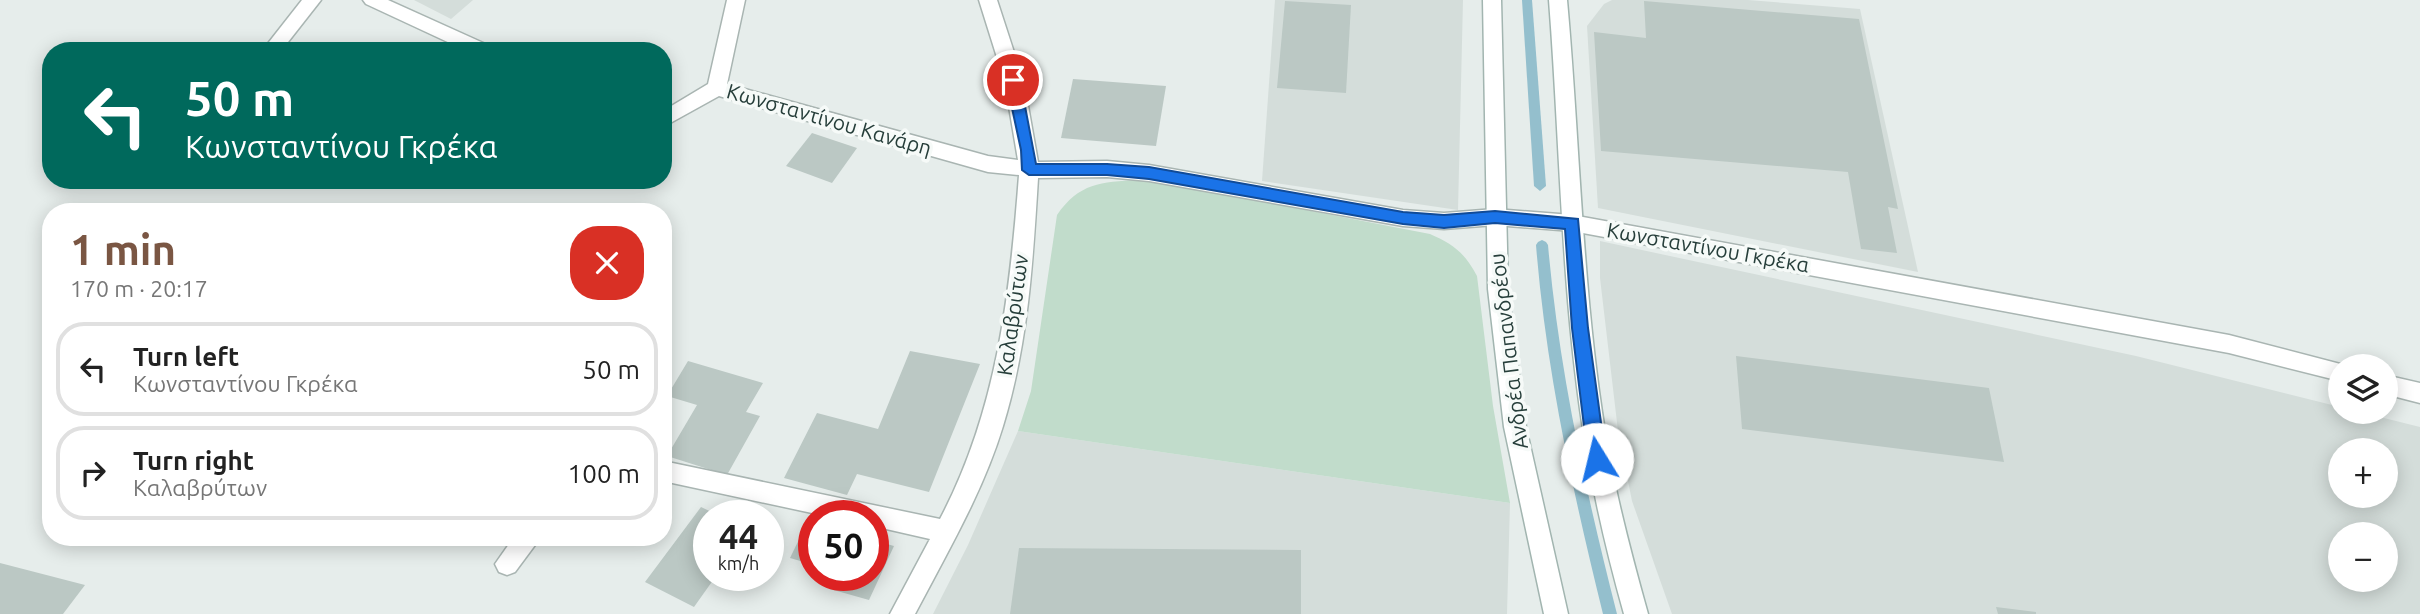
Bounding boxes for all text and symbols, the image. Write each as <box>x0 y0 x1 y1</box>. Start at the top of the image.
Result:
pin <box>983 50 1043 110</box>
icon: arrive <box>994 61 1032 99</box>
icon: left <box>70 70 161 161</box>
text: 50 m <box>185 70 294 125</box>
street label: Κωνσταντίνου Κανάρη <box>724 78 934 160</box>
text: Κωνσταντίνου Γκρέκα <box>185 128 498 164</box>
street label: Κωνσταντίνου Γκρέκα <box>1605 217 1812 277</box>
text: 1 min <box>70 226 176 273</box>
button: close <box>570 226 644 300</box>
street label: Ανδρέα Παπανδρέου <box>1484 252 1532 450</box>
street label: Καλαβρύτων <box>992 253 1032 377</box>
text: 170 m · 20:17 <box>70 276 208 301</box>
text: Turn left <box>133 342 239 371</box>
icon: left <box>74 350 112 388</box>
map controls <box>2328 354 2398 592</box>
button: layers <box>2328 354 2398 424</box>
text: 50 m <box>582 355 640 384</box>
text: Κωνσταντίνου Γκρέκα <box>133 371 358 396</box>
position arrow <box>1560 422 1634 496</box>
button: + <box>2328 438 2398 508</box>
text: Turn right <box>133 446 254 475</box>
icon: right <box>74 454 112 492</box>
text: 100 m <box>568 459 640 488</box>
text: Καλαβρύτων <box>133 475 267 500</box>
speed limit sign: 50 <box>798 500 889 591</box>
text: 44 <box>719 516 758 556</box>
button: − <box>2328 522 2398 592</box>
text: km/h <box>718 553 759 573</box>

